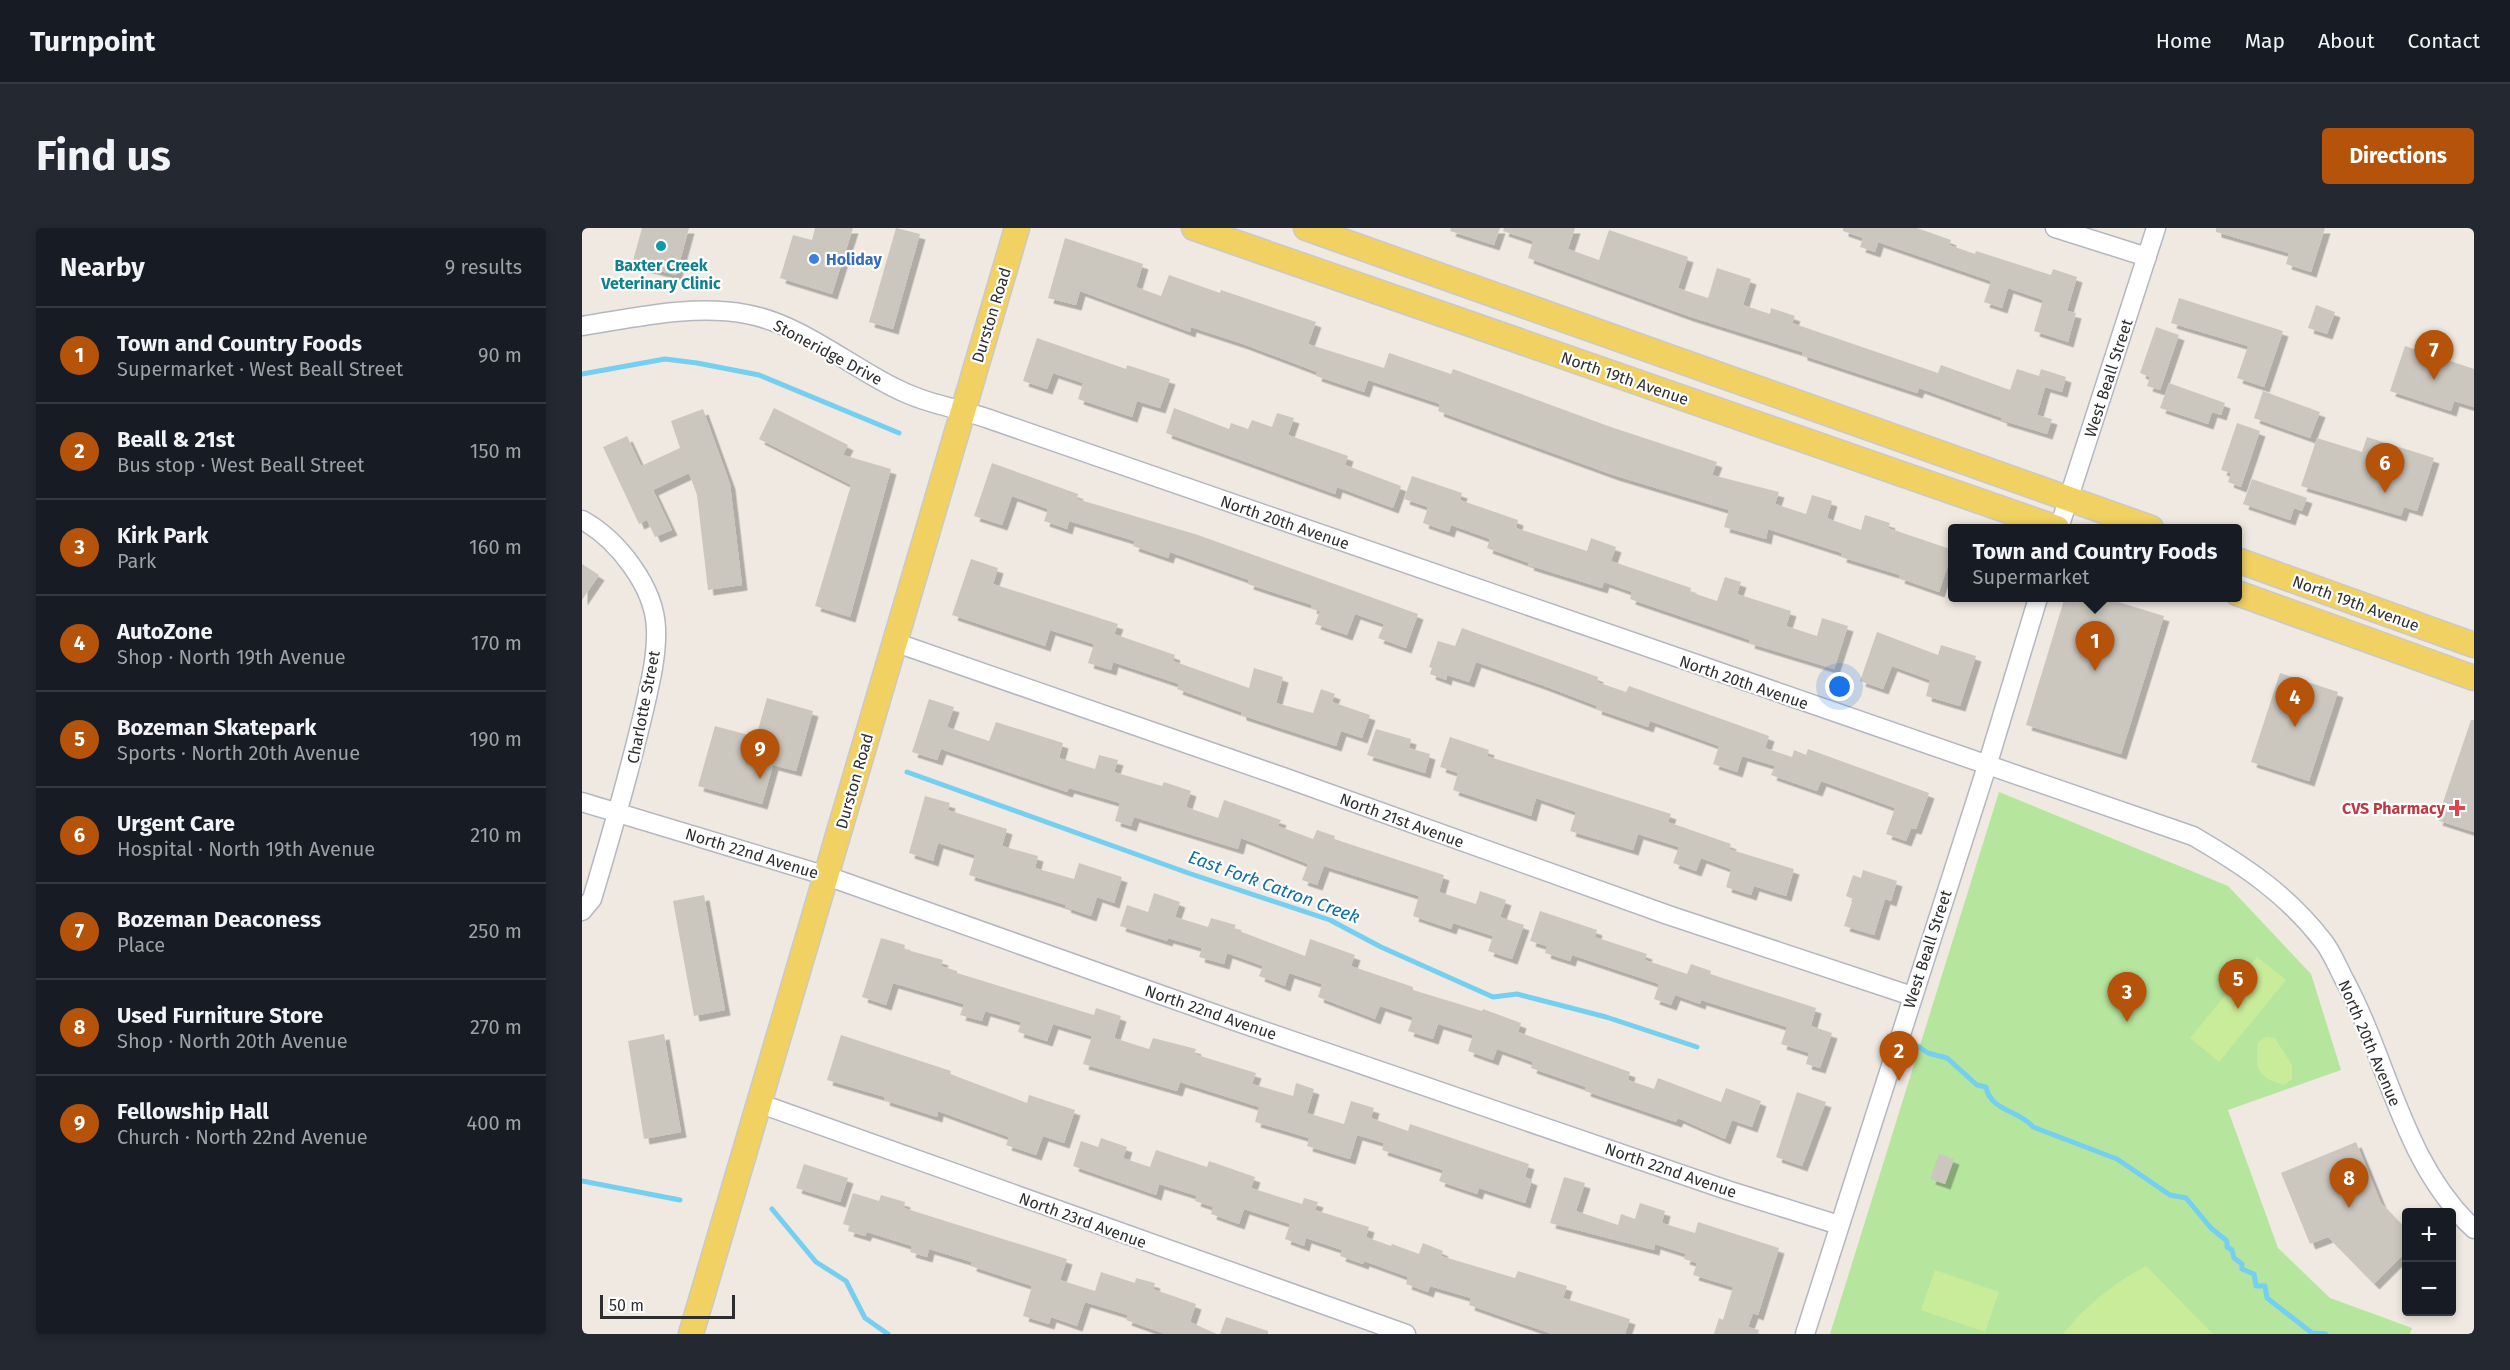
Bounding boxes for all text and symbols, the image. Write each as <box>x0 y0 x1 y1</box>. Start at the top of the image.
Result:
text: Turnpoint <box>30 25 155 58</box>
text: Home <box>2156 28 2212 54</box>
text: Map <box>2245 28 2285 54</box>
text: About <box>2318 28 2375 54</box>
text: Contact <box>2408 28 2480 54</box>
button: Directions <box>2322 128 2474 184</box>
text: Find us <box>36 131 171 181</box>
marker: Baxter Creek Veterinary Clinic <box>654 239 668 253</box>
place label: Holiday <box>826 250 882 269</box>
text: Nearby <box>60 252 145 283</box>
marker: Holiday <box>807 252 821 266</box>
text: 9 results <box>445 255 522 279</box>
place label: Baxter Creek Veterinary Clinic <box>600 256 721 293</box>
street label: Durston Road <box>968 265 1015 365</box>
street label: Stoneridge Drive <box>770 316 885 389</box>
street label: West Beall Street <box>2080 316 2137 440</box>
text: Town and Country Foods <box>117 330 362 357</box>
pin: 7 <box>2414 330 2454 380</box>
text: 1 <box>75 343 84 367</box>
text: 90 m <box>478 343 522 367</box>
street label: North 19th Avenue <box>1559 348 1691 409</box>
text: Supermarket · West Beall Street <box>117 357 403 381</box>
text: Beall & 21st <box>117 426 235 453</box>
text: 2 <box>74 439 85 463</box>
text: 150 m <box>470 439 522 463</box>
pin: 6 <box>2366 444 2404 493</box>
text: Bus stop · West Beall Street <box>117 453 365 477</box>
street label: North 20th Avenue <box>1218 491 1352 553</box>
text: Kirk Park <box>117 522 208 549</box>
popup <box>1948 524 2242 602</box>
text: 3 <box>74 535 85 559</box>
text: 160 m <box>469 535 522 559</box>
text: Town and Country Foods <box>1973 538 2217 565</box>
text: Park <box>117 549 156 573</box>
text: Supermarket <box>1973 565 2090 589</box>
street label: North 19th Avenue <box>2290 572 2422 635</box>
text: AutoZone <box>117 618 213 645</box>
pin: 1 <box>2076 622 2114 671</box>
text: 4 <box>74 631 85 655</box>
text: 170 m <box>471 631 522 655</box>
text: Shop · North 19th Avenue <box>117 645 346 669</box>
street label: Charlotte Street <box>623 649 664 765</box>
street label: North 20th Avenue <box>1677 651 1811 713</box>
your location <box>1825 672 1854 701</box>
pin: 4 <box>2276 678 2314 727</box>
text: Bozeman Skatepark <box>117 714 316 741</box>
text: 5 <box>74 727 85 751</box>
text: 190 m <box>469 727 522 751</box>
pin: 9 <box>740 730 780 779</box>
street label: Durston Road <box>832 731 877 831</box>
text: Sports · North 20th Avenue <box>117 741 360 765</box>
street label: North 21st Avenue <box>1337 789 1467 852</box>
place label: CVS Pharmacy <box>2342 799 2446 818</box>
marker: CVS Pharmacy <box>2450 801 2464 815</box>
text: Urgent Care <box>117 810 235 837</box>
text: 6 <box>74 823 85 847</box>
text: 210 m <box>470 823 522 847</box>
street label: North 22nd Avenue <box>683 824 821 883</box>
text: Hospital · North 19th Avenue <box>117 837 375 861</box>
water label: East Fork Catron Creek <box>1185 846 1363 928</box>
street label: West Beall Street <box>1899 887 1956 1011</box>
text: Bozeman Deaconess <box>117 906 321 933</box>
text: 7 <box>75 919 84 943</box>
text: 250 m <box>468 919 522 943</box>
text: Place <box>117 933 165 957</box>
pin: 5 <box>2218 960 2258 1009</box>
pin: 3 <box>2108 972 2146 1022</box>
street label: North 20th Avenue <box>2334 977 2405 1109</box>
street label: North 22nd Avenue <box>1143 981 1279 1044</box>
text: Used Furniture Store <box>117 1002 323 1029</box>
text: 8 <box>74 1015 85 1039</box>
text: 270 m <box>470 1015 522 1039</box>
text: Shop · North 20th Avenue <box>117 1029 348 1053</box>
pin: 2 <box>1880 1032 1918 1081</box>
text: Fellowship Hall <box>117 1098 269 1125</box>
text: 9 <box>74 1111 85 1135</box>
text: 400 m <box>467 1111 522 1135</box>
text: Church · North 22nd Avenue <box>117 1125 368 1149</box>
street label: North 22nd Avenue <box>1603 1139 1739 1202</box>
pin: 8 <box>2330 1158 2368 1208</box>
street label: North 23rd Avenue <box>1016 1189 1149 1252</box>
map controls <box>2402 1208 2456 1316</box>
button: + <box>2402 1208 2456 1262</box>
button: − <box>2402 1262 2456 1316</box>
scale bar <box>600 1292 735 1320</box>
text: 50 m <box>609 1296 644 1315</box>

